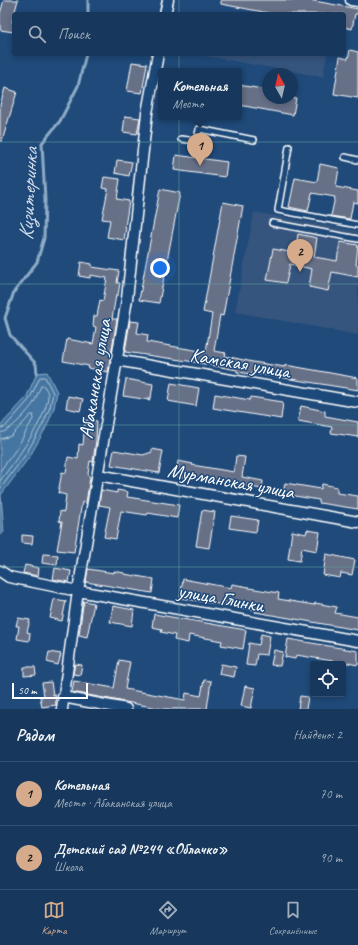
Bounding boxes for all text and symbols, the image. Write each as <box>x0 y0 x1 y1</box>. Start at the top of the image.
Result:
search box <box>12 12 346 56</box>
icon: search <box>26 23 48 45</box>
text: Поиск <box>58 25 90 44</box>
popup <box>158 68 242 120</box>
north arrow <box>262 68 298 104</box>
text: Котельная <box>173 77 227 96</box>
text: Место <box>173 96 203 112</box>
pin: 1 <box>187 133 213 166</box>
water label: Кизитеринка <box>13 145 45 241</box>
pin: 2 <box>287 239 313 272</box>
your location <box>150 258 170 278</box>
street label: Абаканская улица <box>73 316 117 441</box>
street label: Камская улица <box>188 342 294 384</box>
street label: Мурманская улица <box>166 458 297 505</box>
street label: улица Глинки <box>175 578 267 618</box>
map controls <box>310 661 346 697</box>
button: locate <box>310 661 346 697</box>
scale bar <box>12 681 88 700</box>
text: 50 m <box>18 683 37 697</box>
text: Рядом <box>16 725 54 746</box>
text: Найдено: 2 <box>294 727 342 743</box>
text: Котельная <box>54 776 109 795</box>
text: 1 <box>26 786 32 802</box>
text: 70 m <box>320 786 342 802</box>
text: Место · Абаканская улица <box>54 795 172 811</box>
text: Детский сад №244 «Облачко» <box>54 840 228 859</box>
text: 2 <box>26 850 32 866</box>
text: 90 m <box>320 850 342 866</box>
text: Школа <box>54 859 83 875</box>
tab: Карта <box>41 899 67 937</box>
tab: Маршрут <box>150 899 186 937</box>
tab: Сохранённые <box>269 899 317 937</box>

